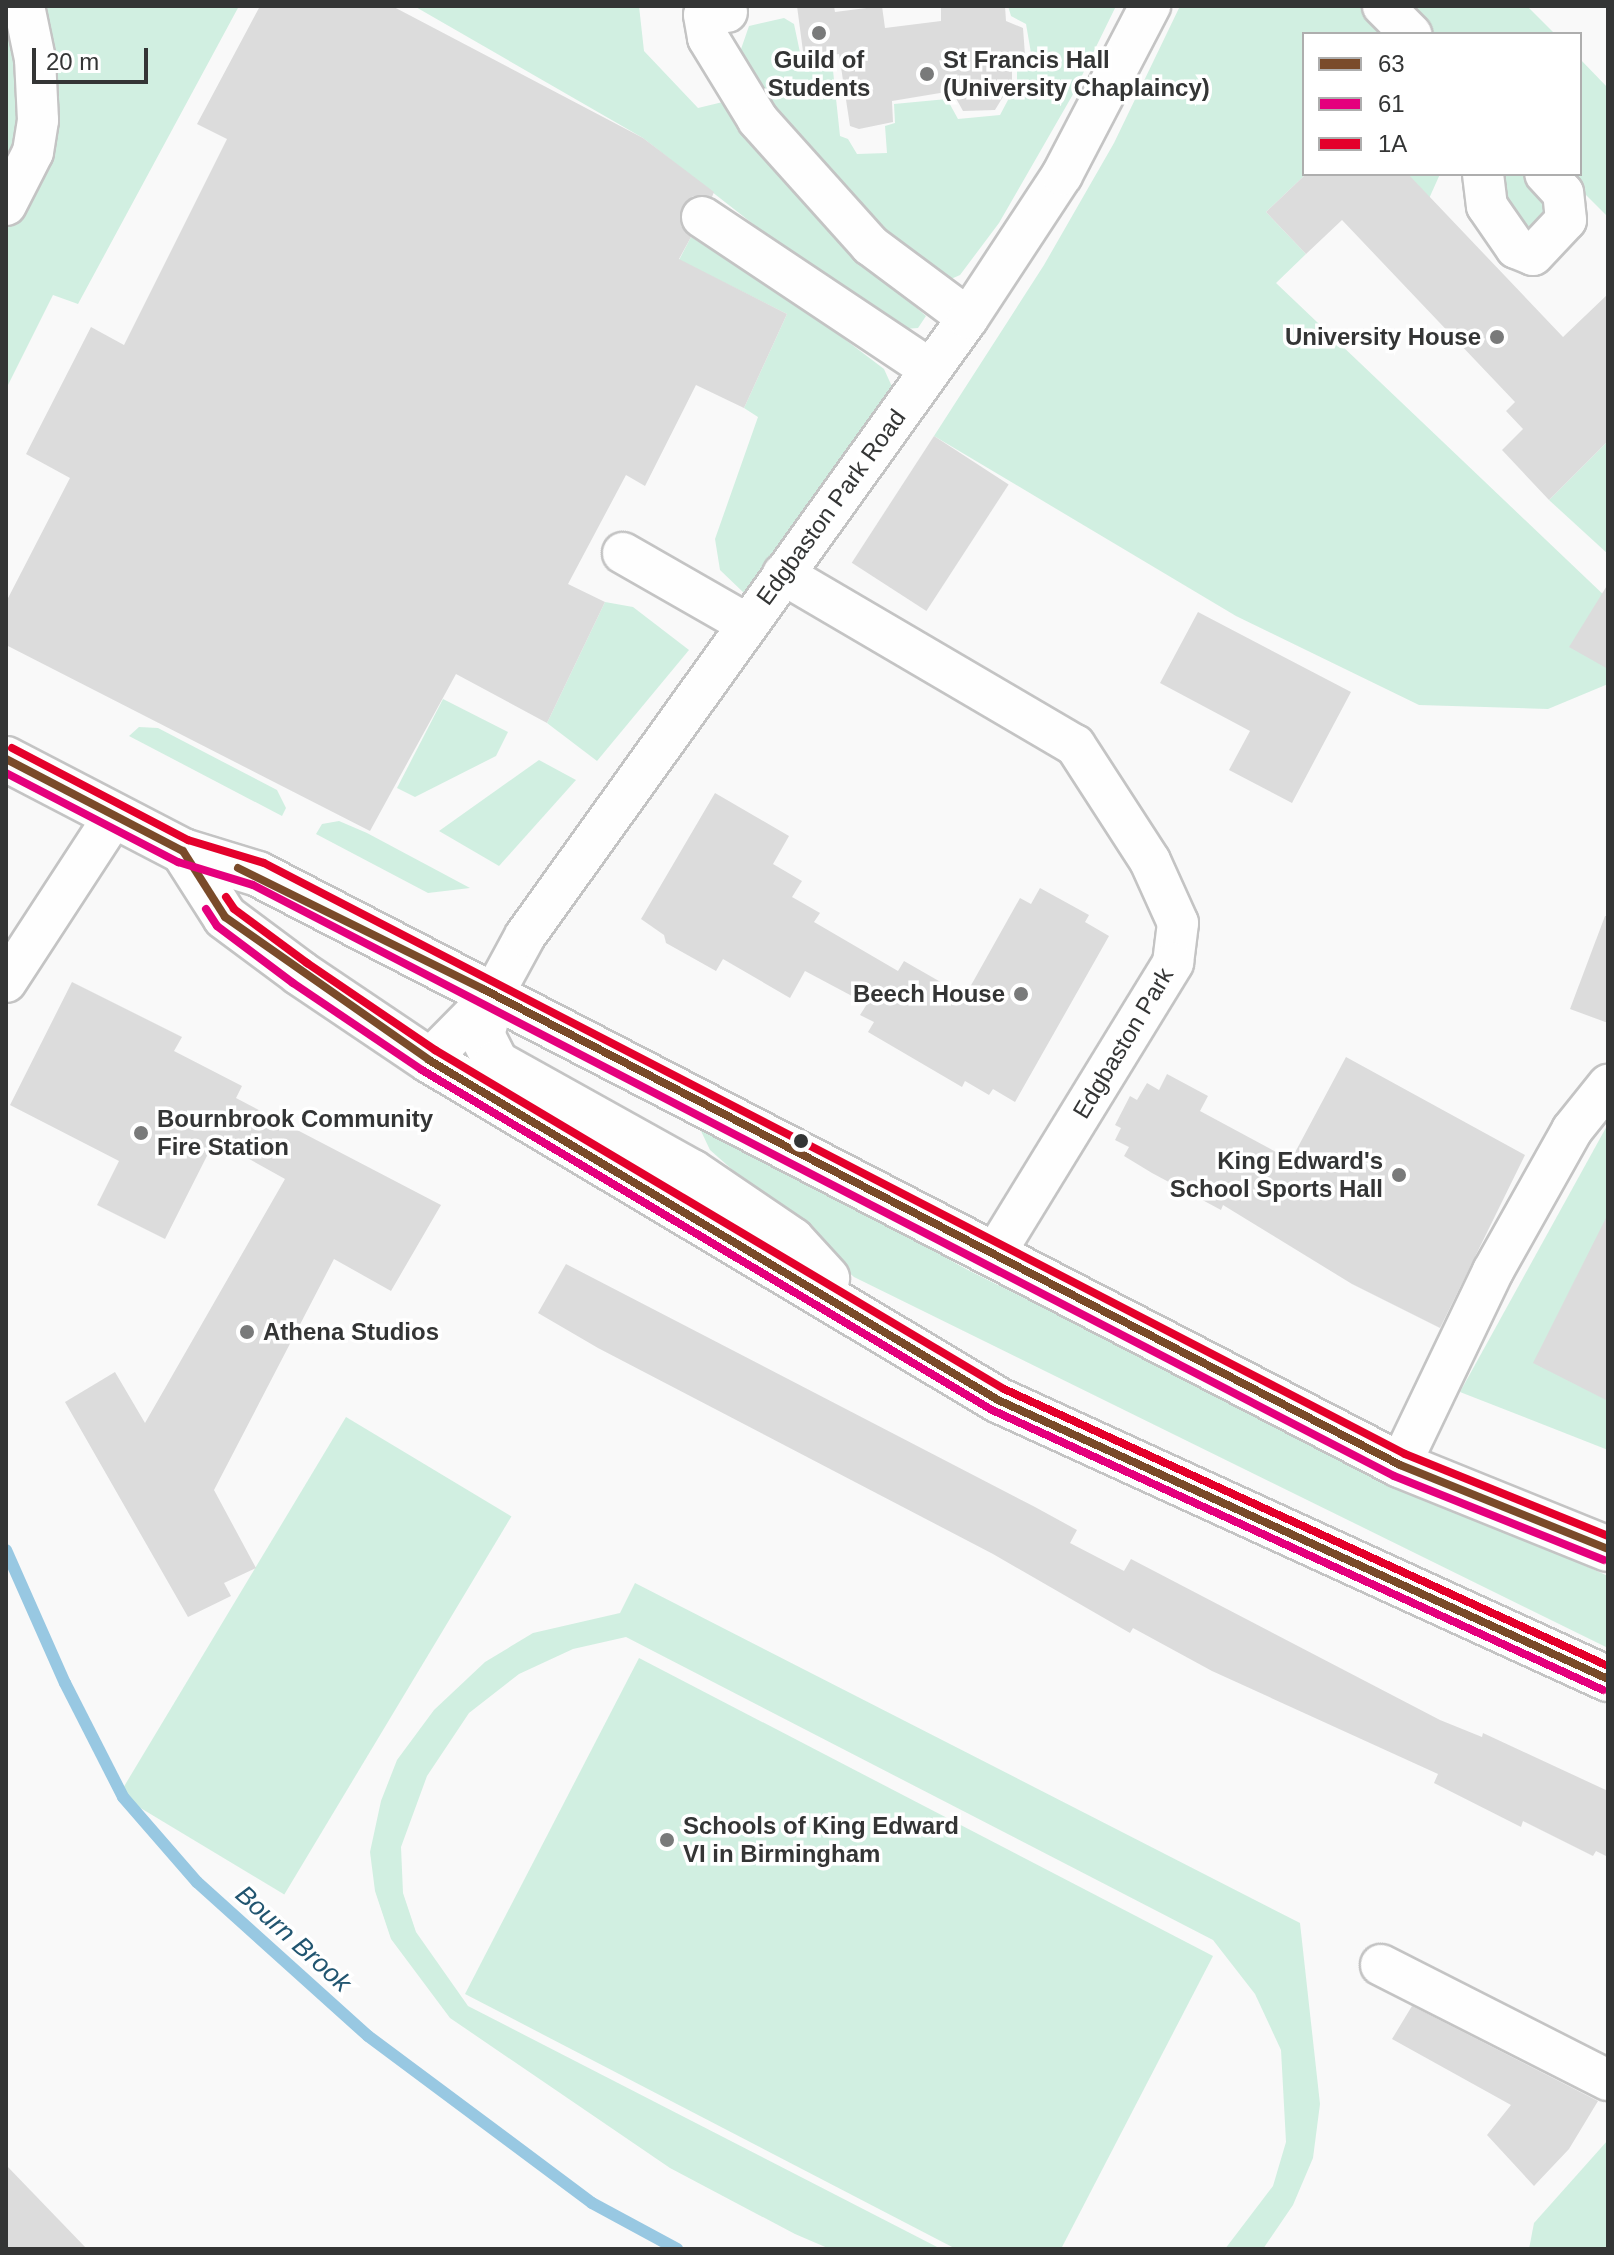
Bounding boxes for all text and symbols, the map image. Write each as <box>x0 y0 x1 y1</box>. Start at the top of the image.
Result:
marker: Guild of Students <box>810 24 828 42</box>
scale bar <box>36 32 152 82</box>
legend <box>1302 32 1582 176</box>
place label: Guild of Students <box>768 46 870 102</box>
place label: St Francis Hall (University Chaplaincy) <box>943 46 1210 102</box>
text: 20 m <box>46 48 99 75</box>
text: 63 <box>1378 50 1405 77</box>
marker: St Francis Hall (University Chaplaincy) <box>918 65 936 83</box>
text: 61 <box>1378 90 1405 117</box>
text: 1A <box>1378 130 1407 157</box>
place label: University House <box>1285 323 1481 351</box>
marker: University House <box>1488 328 1506 346</box>
street label: Edgbaston Park Road <box>750 404 912 610</box>
street label: Edgbaston Park <box>1067 962 1179 1124</box>
place label: Beech House <box>853 980 1005 1008</box>
marker: Beech House <box>1012 985 1030 1003</box>
place label: Bournbrook Community Fire Station <box>157 1105 433 1161</box>
marker: Bournbrook Community Fire Station <box>132 1124 150 1142</box>
unlabelled marker <box>793 1133 809 1149</box>
place label: King Edward's School Sports Hall <box>1170 1147 1383 1203</box>
marker: King Edward's School Sports Hall <box>1390 1166 1408 1184</box>
place label: Athena Studios <box>263 1318 439 1346</box>
marker: Athena Studios <box>238 1323 256 1341</box>
place label: Schools of King Edward VI in Birmingham <box>683 1812 959 1868</box>
marker: Schools of King Edward VI in Birmingham <box>658 1831 676 1849</box>
water label: Bourn Brook <box>229 1879 357 1999</box>

